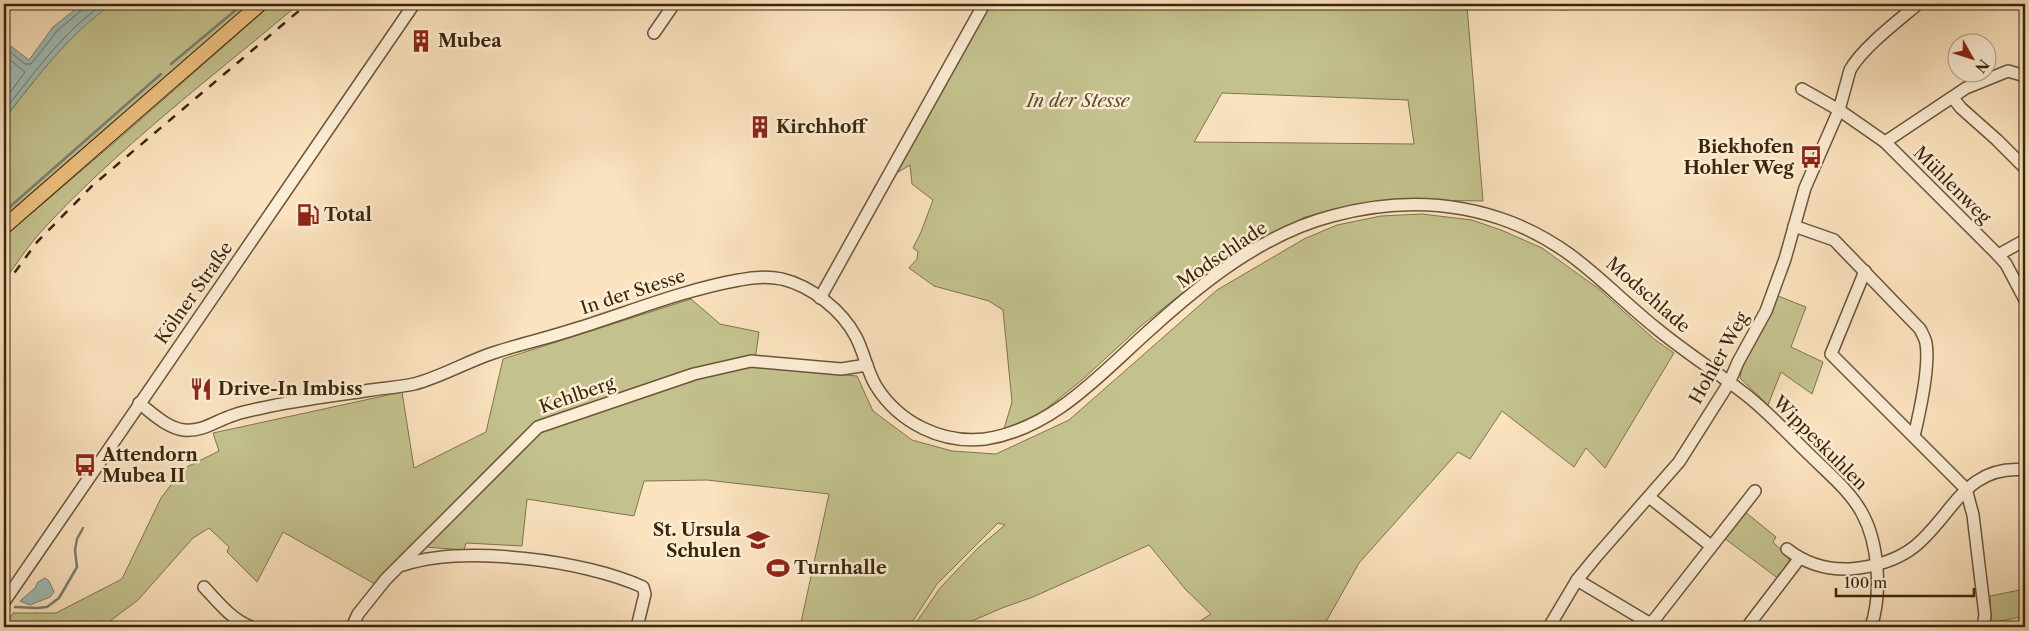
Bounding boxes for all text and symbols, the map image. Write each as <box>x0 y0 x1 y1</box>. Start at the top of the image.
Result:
building icon: Mubea <box>408 28 434 54</box>
place label: Mubea <box>438 30 502 52</box>
north arrow <box>1946 32 1996 82</box>
text: N <box>1971 56 1993 77</box>
park label: In der Stesse <box>1024 90 1131 112</box>
building icon: Kirchhoff <box>747 114 773 140</box>
place label: Kirchhoff <box>776 116 868 138</box>
place label: Biekhofen Hohler Weg <box>1684 136 1795 179</box>
street label: Mühlenweg <box>1909 142 1996 229</box>
bus stop icon: Biekhofen Hohler Weg <box>1798 144 1824 170</box>
fuel station icon: Total <box>295 202 321 228</box>
place label: Total <box>324 204 372 226</box>
street label: Modschlade <box>1173 217 1271 293</box>
street label: Kölner Straße <box>151 238 237 348</box>
street label: Modschlade <box>1601 253 1695 337</box>
street label: In der Stesse <box>578 265 688 319</box>
street label: Hohler Weg <box>1685 308 1754 408</box>
street label: Kehlberg <box>536 372 618 418</box>
restaurant icon: Drive-In Imbiss <box>188 376 214 402</box>
place label: Drive-In Imbiss <box>218 378 363 400</box>
street label: Wippeskuhlen <box>1767 390 1872 495</box>
place label: Attendorn Mubea II <box>101 444 199 487</box>
bus stop icon: Attendorn Mubea II <box>72 452 98 478</box>
place label: St. Ursula Schulen <box>653 519 742 562</box>
school or university icon: St. Ursula Schulen <box>745 527 771 553</box>
sports icon: Turnhalle <box>765 555 791 581</box>
place label: Turnhalle <box>794 557 887 579</box>
scale bar <box>1836 566 1974 598</box>
text: 100 m <box>1844 573 1887 592</box>

